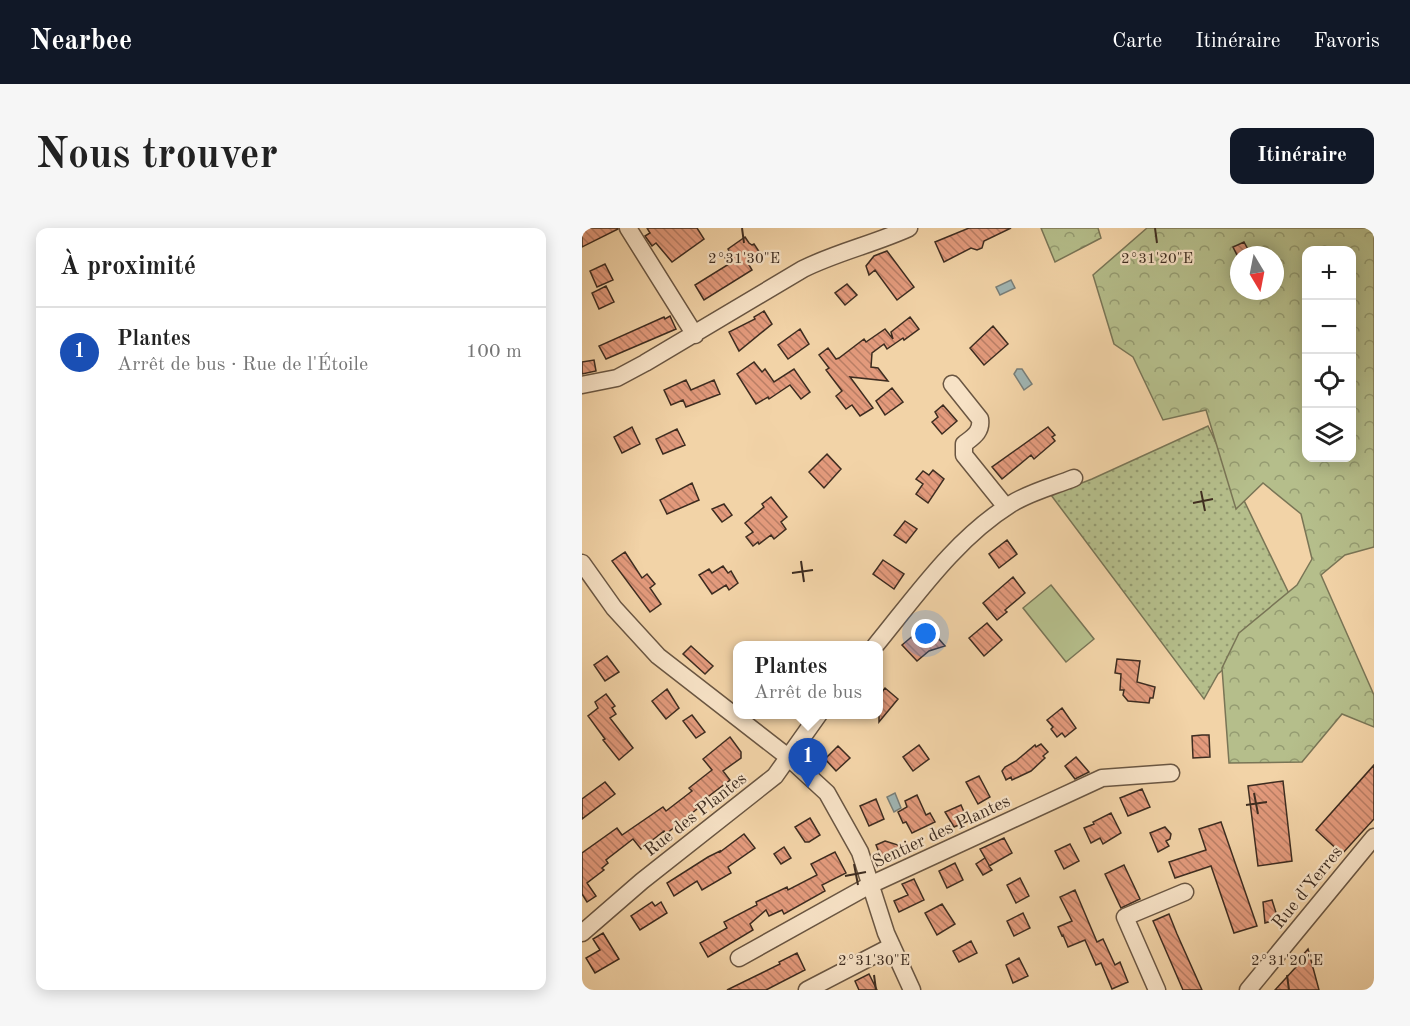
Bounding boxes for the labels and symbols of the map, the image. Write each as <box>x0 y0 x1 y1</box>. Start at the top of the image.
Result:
north arrow <box>1230 246 1284 300</box>
text: 2°31'30"E <box>708 252 780 267</box>
text: 2°31'20"E <box>1121 252 1193 267</box>
your location <box>911 619 940 648</box>
pin: 1 <box>788 738 828 788</box>
street label: Rue des Plantes <box>641 769 750 860</box>
street label: Sentier des Plantes <box>870 792 1013 872</box>
street label: Rue d'Yerres <box>1269 843 1347 932</box>
text: 2°31'30"E <box>838 954 910 969</box>
text: 2°31'20"E <box>1251 954 1323 969</box>

